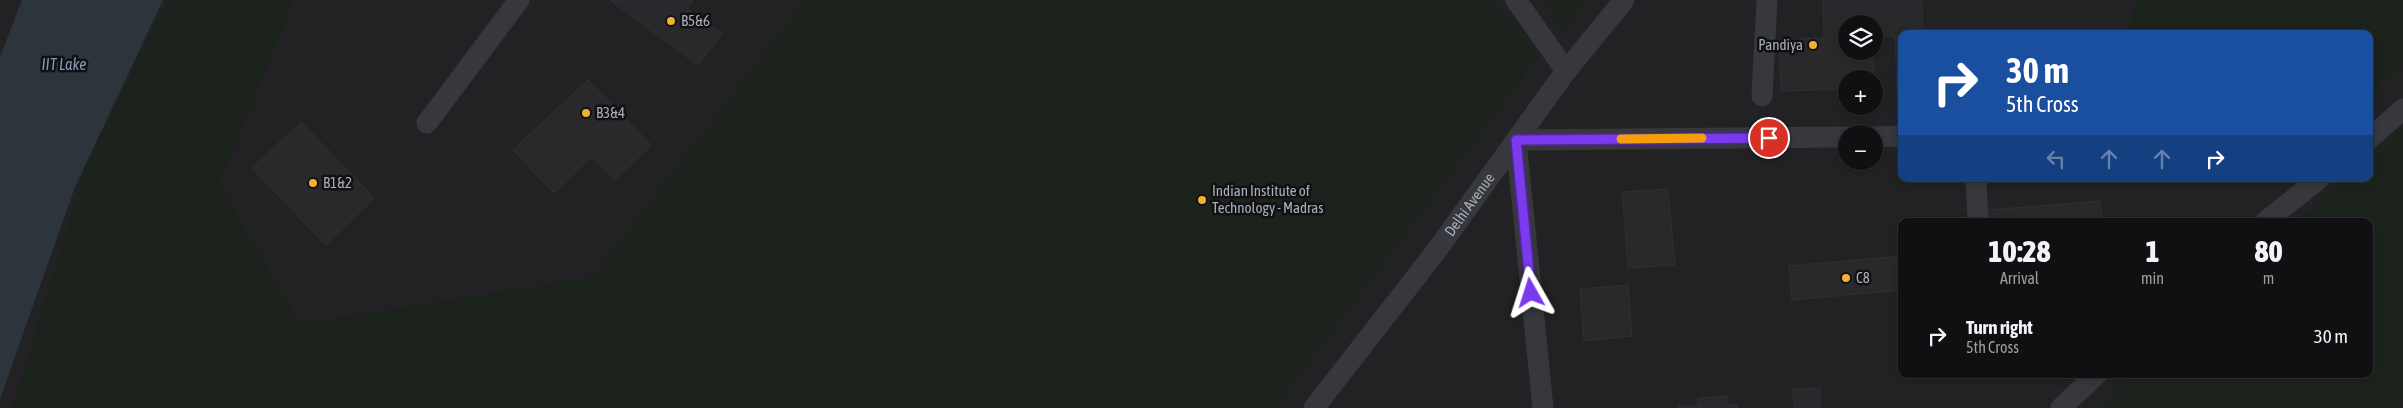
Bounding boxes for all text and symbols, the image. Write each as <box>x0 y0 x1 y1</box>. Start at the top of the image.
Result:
place label: B5&6 <box>681 12 710 29</box>
marker: B5&6 <box>665 15 677 27</box>
map controls <box>1838 15 1883 170</box>
button: layers <box>1838 15 1883 60</box>
place label: Pandiya <box>1758 36 1803 53</box>
marker: Pandiya <box>1807 39 1819 51</box>
icon: right <box>1923 50 1988 115</box>
text: 30 m <box>2006 50 2069 90</box>
water label: IIT Lake <box>42 55 87 73</box>
button: + <box>1838 70 1883 115</box>
text: 5th Cross <box>2006 91 2079 117</box>
place label: B3&4 <box>596 104 625 121</box>
marker: B3&4 <box>580 107 592 119</box>
pin <box>1748 117 1790 159</box>
icon: arrive <box>1755 124 1783 152</box>
button: − <box>1838 125 1883 170</box>
icon: left <box>2042 145 2070 173</box>
icon: ahead <box>2095 145 2123 173</box>
icon: ahead <box>2148 145 2176 173</box>
icon: right <box>2201 145 2229 173</box>
street label: Delhi Avenue <box>1441 170 1498 239</box>
place label: B1&2 <box>323 174 352 191</box>
marker: B1&2 <box>307 177 319 189</box>
place label: Indian Institute of Technology - Madras <box>1212 182 1323 216</box>
marker: Indian Institute of Technology - Madras <box>1196 194 1208 206</box>
text: 10:28 <box>1988 234 2051 268</box>
text: 1 <box>2145 234 2160 268</box>
text: 80 <box>2254 234 2283 268</box>
position arrow <box>1504 266 1556 318</box>
place label: C8 <box>1856 269 1870 286</box>
text: Arrival <box>2000 269 2039 287</box>
text: min <box>2141 269 2164 287</box>
text: m <box>2263 269 2274 287</box>
marker: C8 <box>1840 272 1852 284</box>
text: Turn right <box>1966 316 2033 338</box>
icon: right <box>1923 322 1951 350</box>
text: 30 m <box>2314 325 2348 347</box>
text: 5th Cross <box>1966 338 2019 356</box>

